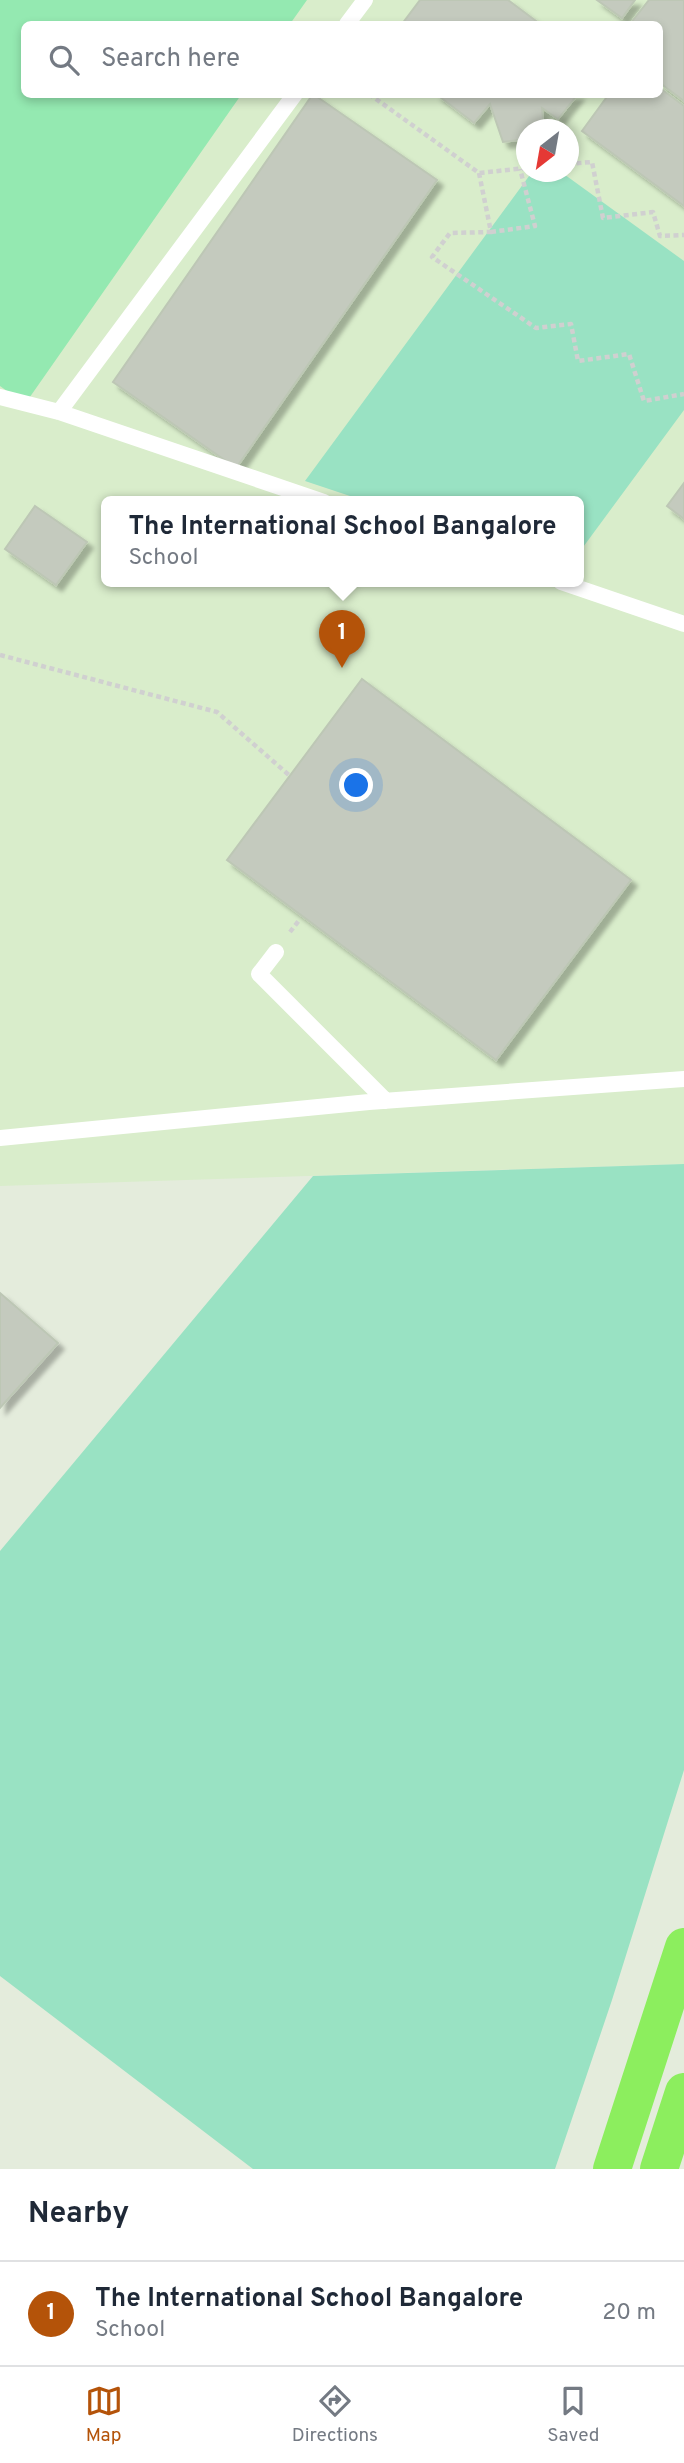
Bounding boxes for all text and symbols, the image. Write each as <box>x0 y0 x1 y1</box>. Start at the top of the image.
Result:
search box <box>21 21 663 98</box>
icon: search <box>45 41 83 79</box>
text: Search here <box>101 43 240 76</box>
north arrow <box>516 119 579 182</box>
popup <box>101 496 584 587</box>
text: The International School Bangalore <box>128 511 557 544</box>
text: School <box>128 544 199 573</box>
pin: 1 <box>319 610 365 668</box>
your location <box>339 768 373 802</box>
text: Nearby <box>28 2196 129 2233</box>
text: The International School Bangalore <box>95 2283 523 2316</box>
text: 1 <box>46 2299 56 2328</box>
text: 20 m <box>602 2299 656 2328</box>
text: School <box>95 2316 165 2345</box>
tab: Map <box>85 2382 123 2448</box>
tab: Directions <box>292 2382 378 2448</box>
tab: Saved <box>547 2382 599 2448</box>

